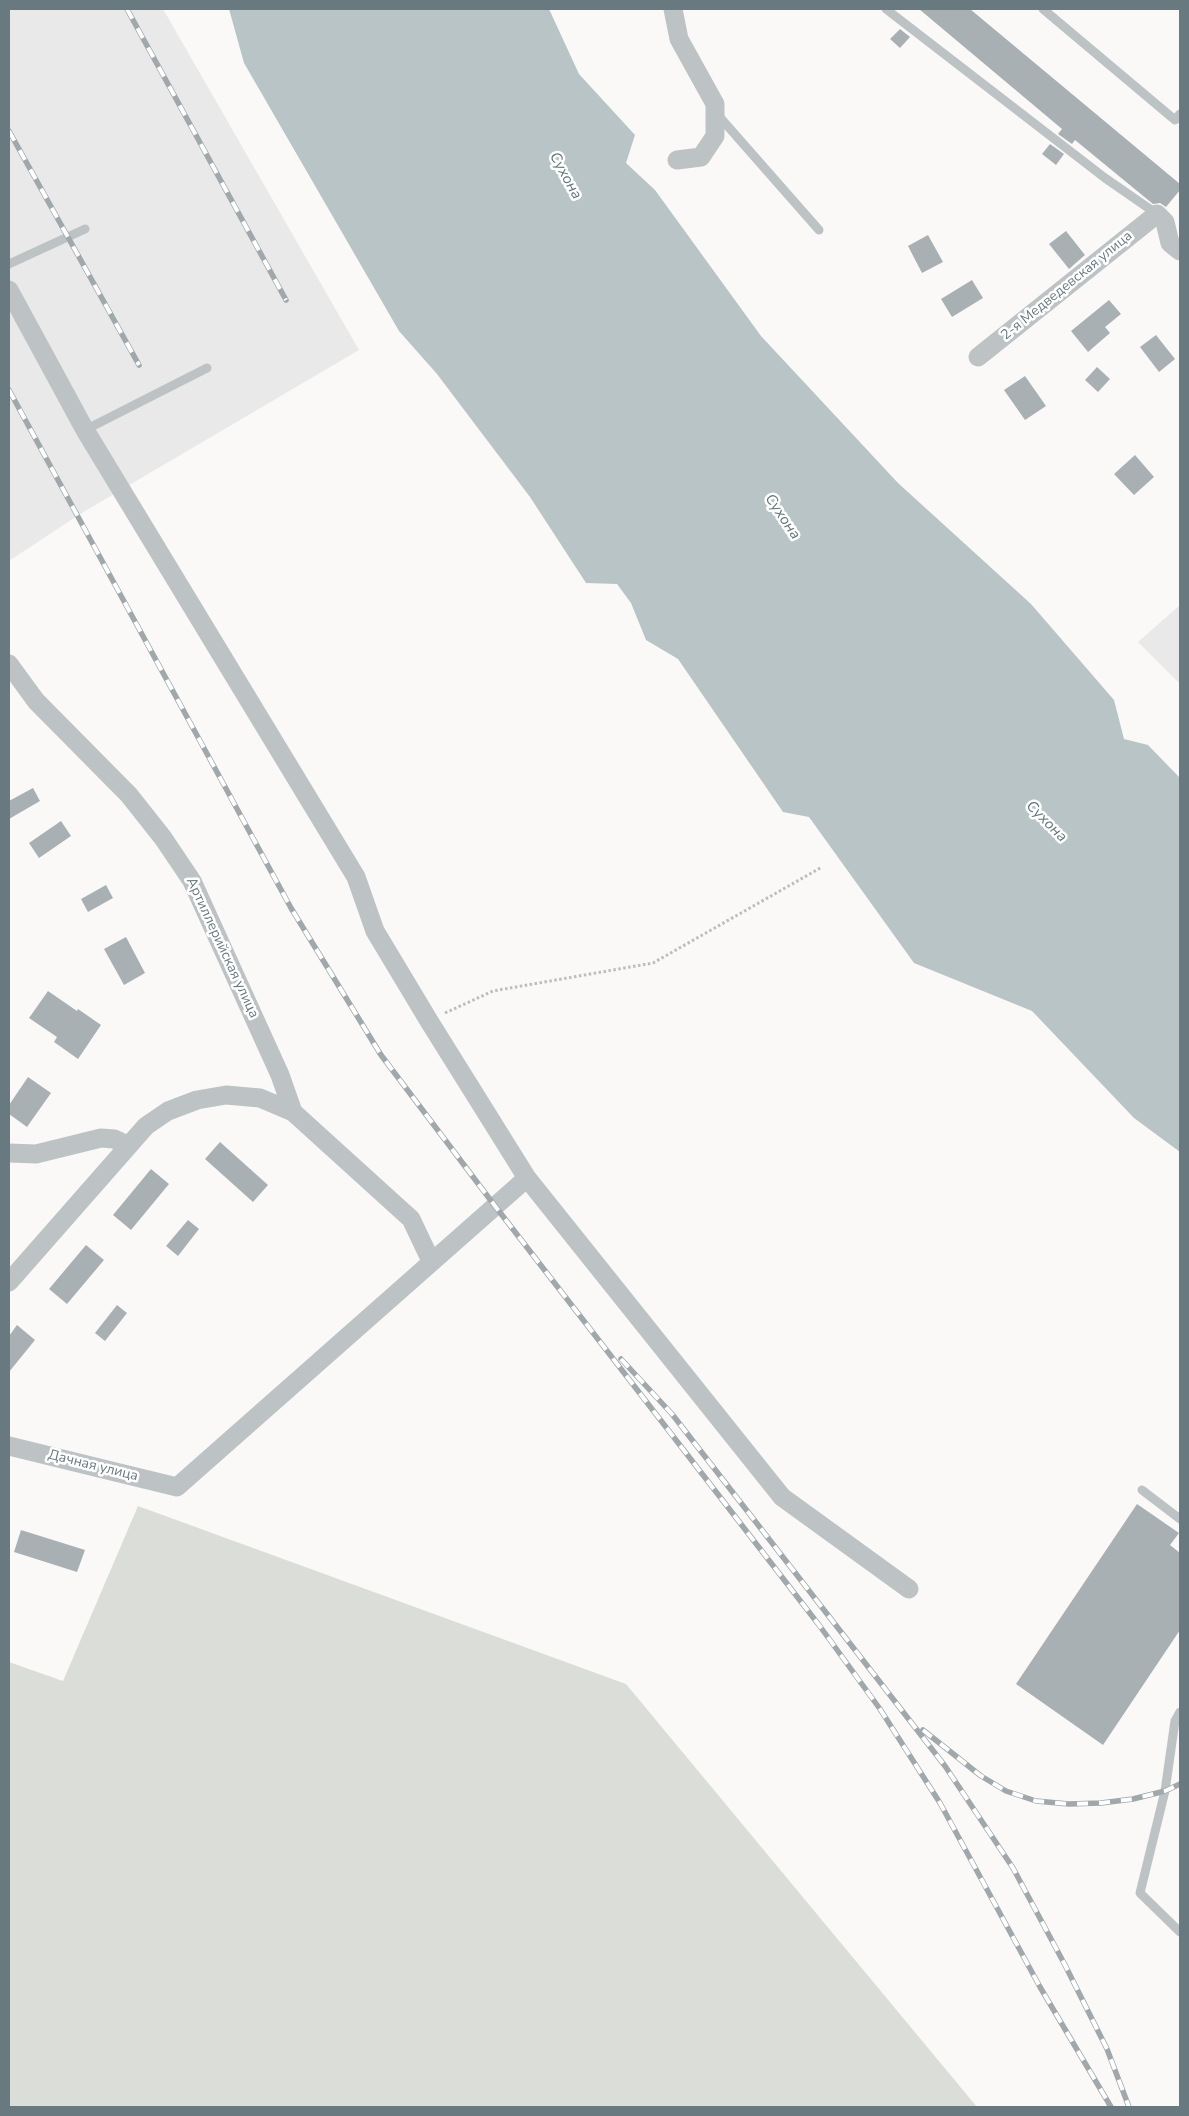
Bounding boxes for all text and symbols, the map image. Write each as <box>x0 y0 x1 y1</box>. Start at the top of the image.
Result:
water label: Сухона <box>545 149 585 203</box>
street label: 2-я Медведевская улица <box>998 228 1136 344</box>
water label: Сухона <box>760 491 804 543</box>
water label: Сухона <box>1022 798 1070 846</box>
street label: Артиллерийская улица <box>182 875 262 1021</box>
street label: Дачная улица <box>46 1447 140 1485</box>

